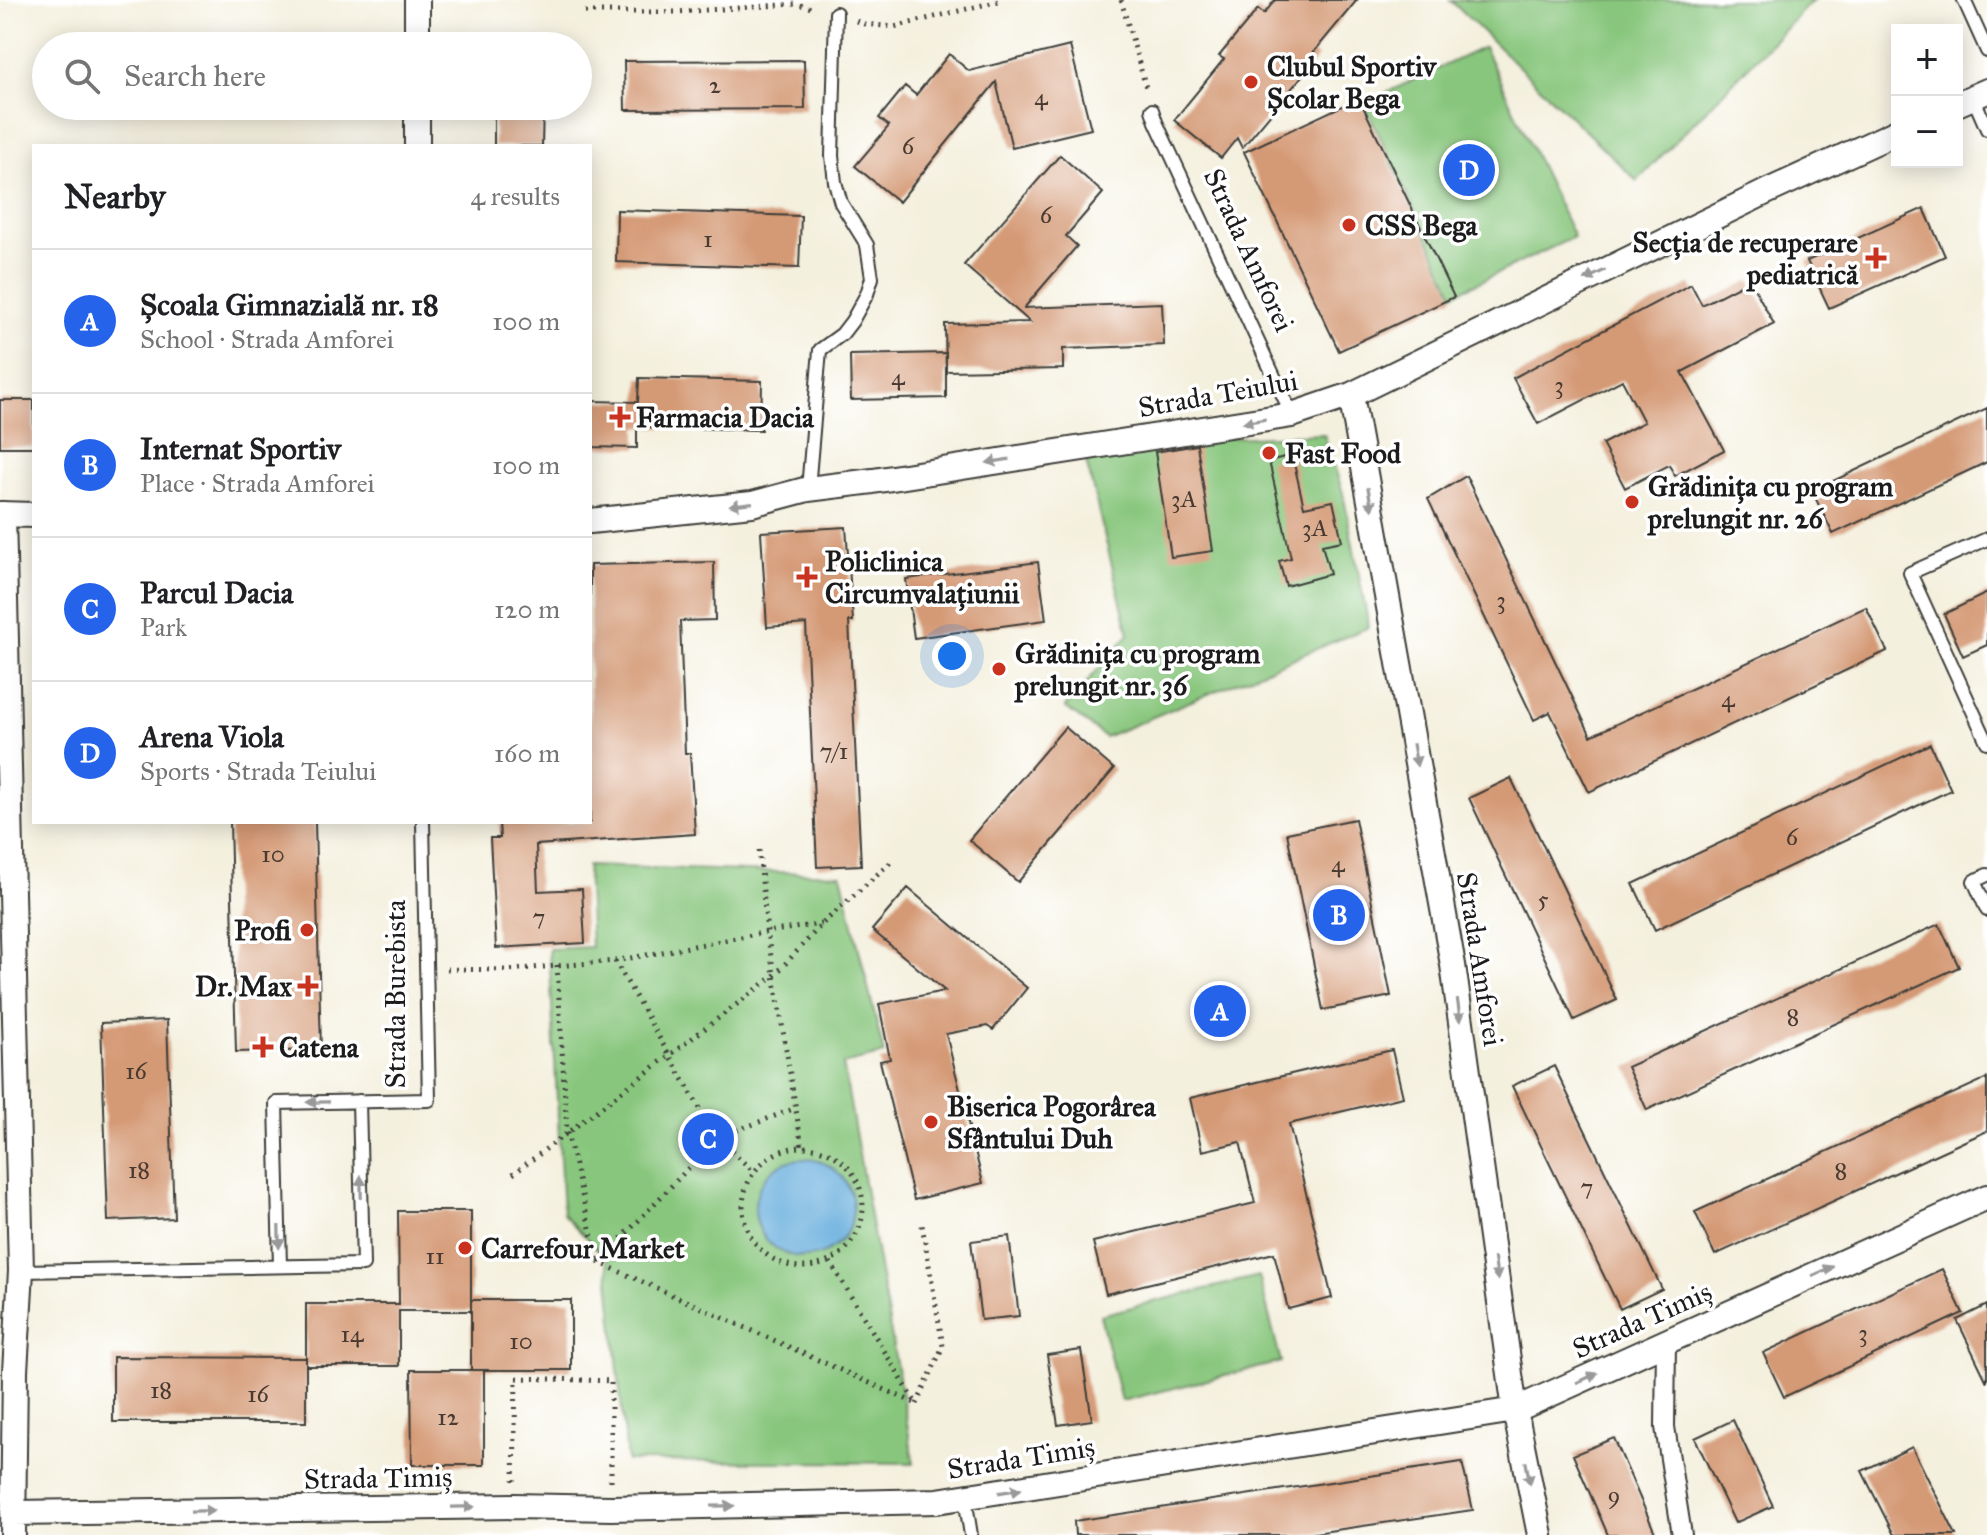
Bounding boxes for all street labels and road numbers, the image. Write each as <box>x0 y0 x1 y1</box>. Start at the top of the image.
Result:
street label: Strada Amforei <box>1196 163 1302 337</box>
street label: Strada Teiului <box>1136 363 1301 425</box>
street label: Strada Amforei <box>1449 869 1511 1049</box>
street label: Strada Burebista <box>378 899 413 1088</box>
street label: Strada Timiș <box>1567 1274 1717 1366</box>
street label: Strada Timiș <box>945 1429 1097 1487</box>
street label: Strada Timiș <box>303 1459 453 1497</box>

